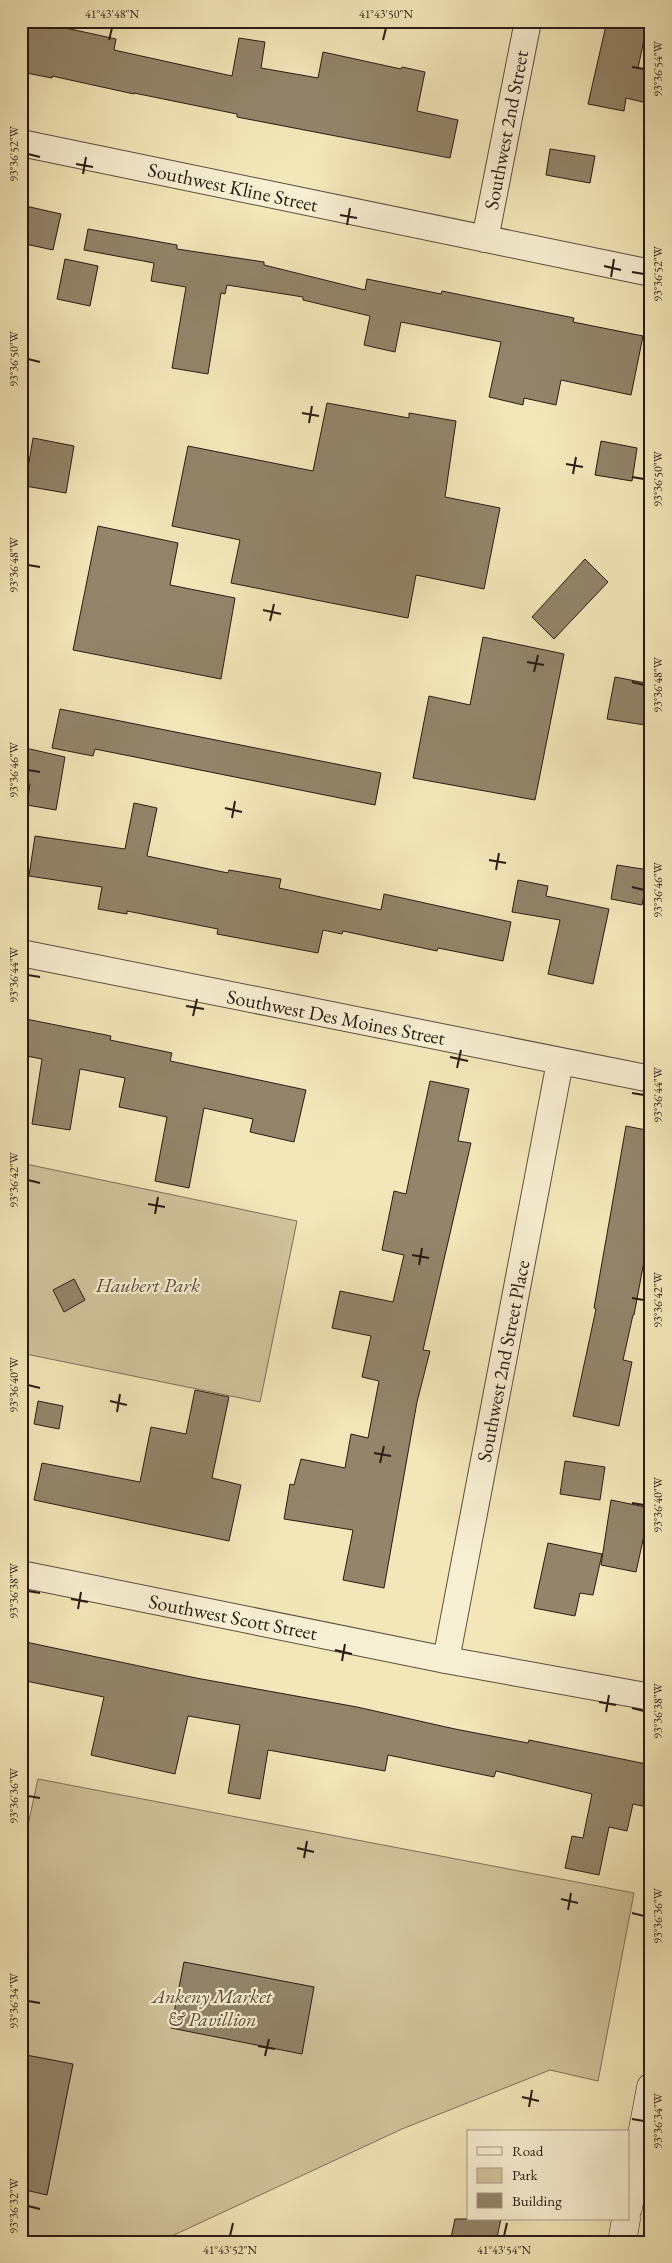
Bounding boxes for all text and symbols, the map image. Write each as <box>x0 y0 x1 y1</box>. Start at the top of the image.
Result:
text: 41°43'48"N <box>85 6 139 22</box>
text: 41°43'50"N <box>359 6 413 22</box>
text: 93°36'54"W <box>650 40 666 97</box>
street label: Southwest 2nd Street <box>478 47 534 212</box>
text: 93°36'52"W <box>6 125 22 182</box>
street label: Southwest Kline Street <box>146 156 321 218</box>
text: 93°36'52"W <box>650 245 666 302</box>
text: 93°36'50"W <box>6 330 22 387</box>
text: 93°36'50"W <box>650 450 666 507</box>
text: 93°36'48"W <box>6 536 22 593</box>
text: 93°36'48"W <box>650 656 666 713</box>
text: 93°36'46"W <box>6 741 22 798</box>
text: 93°36'46"W <box>650 861 666 918</box>
text: 93°36'44"W <box>6 946 22 1003</box>
street label: Southwest Des Moines Street <box>225 983 448 1051</box>
text: 93°36'44"W <box>650 1066 666 1123</box>
text: 93°36'42"W <box>6 1151 22 1208</box>
street label: Southwest 2nd Street Place <box>471 1258 535 1464</box>
text: 93°36'42"W <box>650 1271 666 1328</box>
park label: Haubert Park <box>95 1272 200 1298</box>
text: 93°36'40"W <box>6 1356 22 1413</box>
text: 93°36'40"W <box>650 1476 666 1533</box>
text: 93°36'38"W <box>6 1562 22 1619</box>
street label: Southwest Scott Street <box>147 1588 320 1646</box>
text: 93°36'38"W <box>650 1682 666 1739</box>
text: 93°36'36"W <box>6 1767 22 1824</box>
text: 93°36'36"W <box>650 1887 666 1944</box>
text: 93°36'34"W <box>6 1972 22 2029</box>
park label: Ankeny Market & Pavillion <box>150 1983 273 2032</box>
text: 93°36'34"W <box>650 2092 666 2149</box>
legend <box>467 2130 630 2220</box>
text: Road <box>512 2141 544 2160</box>
text: Park <box>512 2165 539 2184</box>
text: 93°36'32"W <box>6 2177 22 2234</box>
text: Building <box>512 2191 562 2210</box>
text: 41°43'52"N <box>203 2242 257 2258</box>
text: 41°43'54"N <box>477 2242 531 2258</box>

